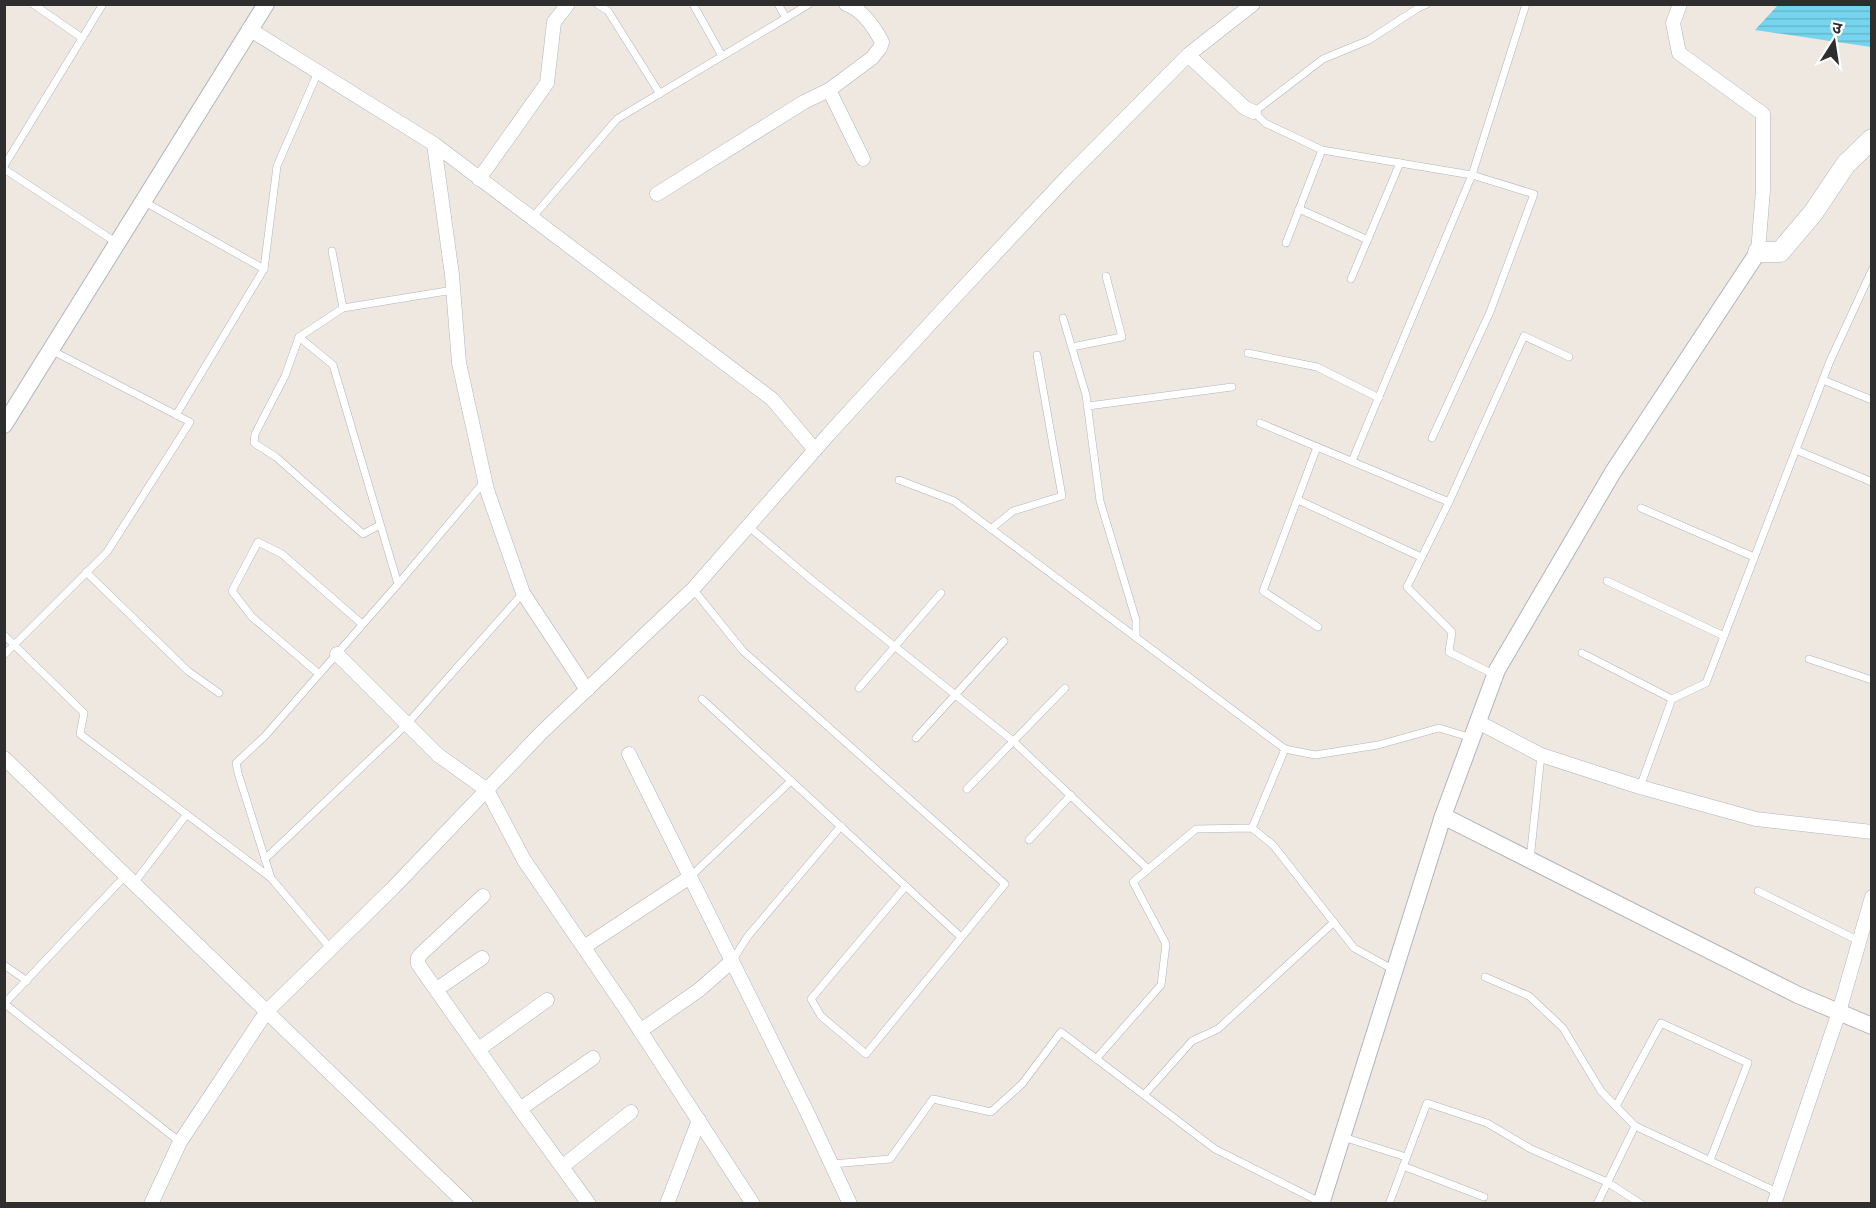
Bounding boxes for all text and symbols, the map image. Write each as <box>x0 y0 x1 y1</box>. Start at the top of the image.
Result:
north arrow <box>1804 12 1864 72</box>
text: उ <box>1831 17 1844 37</box>

